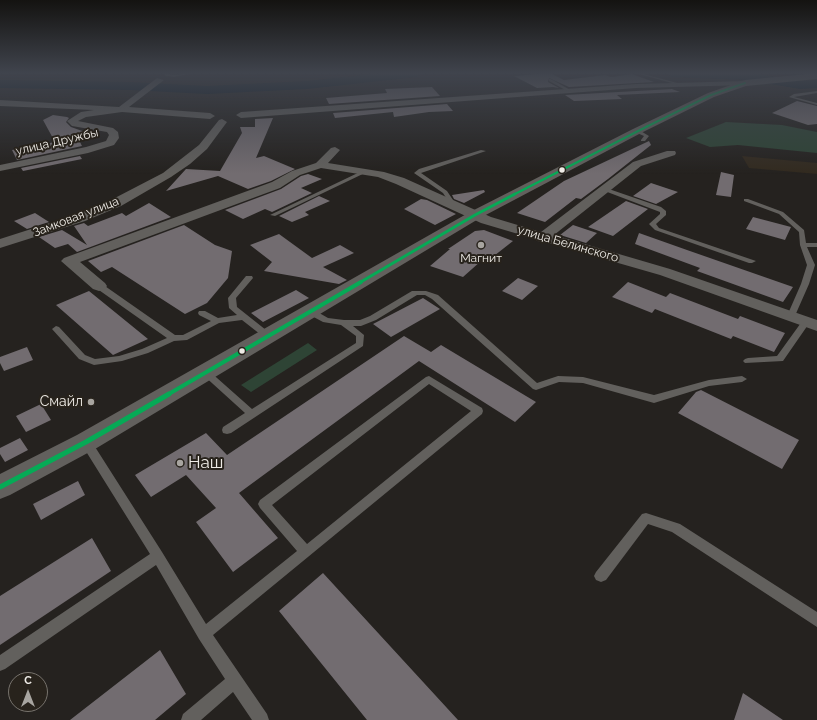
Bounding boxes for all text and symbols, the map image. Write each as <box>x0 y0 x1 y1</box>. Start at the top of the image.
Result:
street label: улица Дружбы <box>14 125 100 159</box>
unlabelled marker <box>557 165 567 175</box>
street label: Замковая улица <box>31 194 121 240</box>
street label: улица Белинского <box>516 223 620 265</box>
marker: Магнит <box>476 240 486 250</box>
place label: Магнит <box>460 251 502 265</box>
unlabelled marker <box>237 346 247 356</box>
place label: Смайл <box>40 394 83 410</box>
marker: Смайл <box>86 397 96 407</box>
place label: Наш <box>188 453 223 473</box>
marker: Наш <box>175 458 185 468</box>
north arrow <box>8 672 48 712</box>
text: С <box>24 674 32 687</box>

